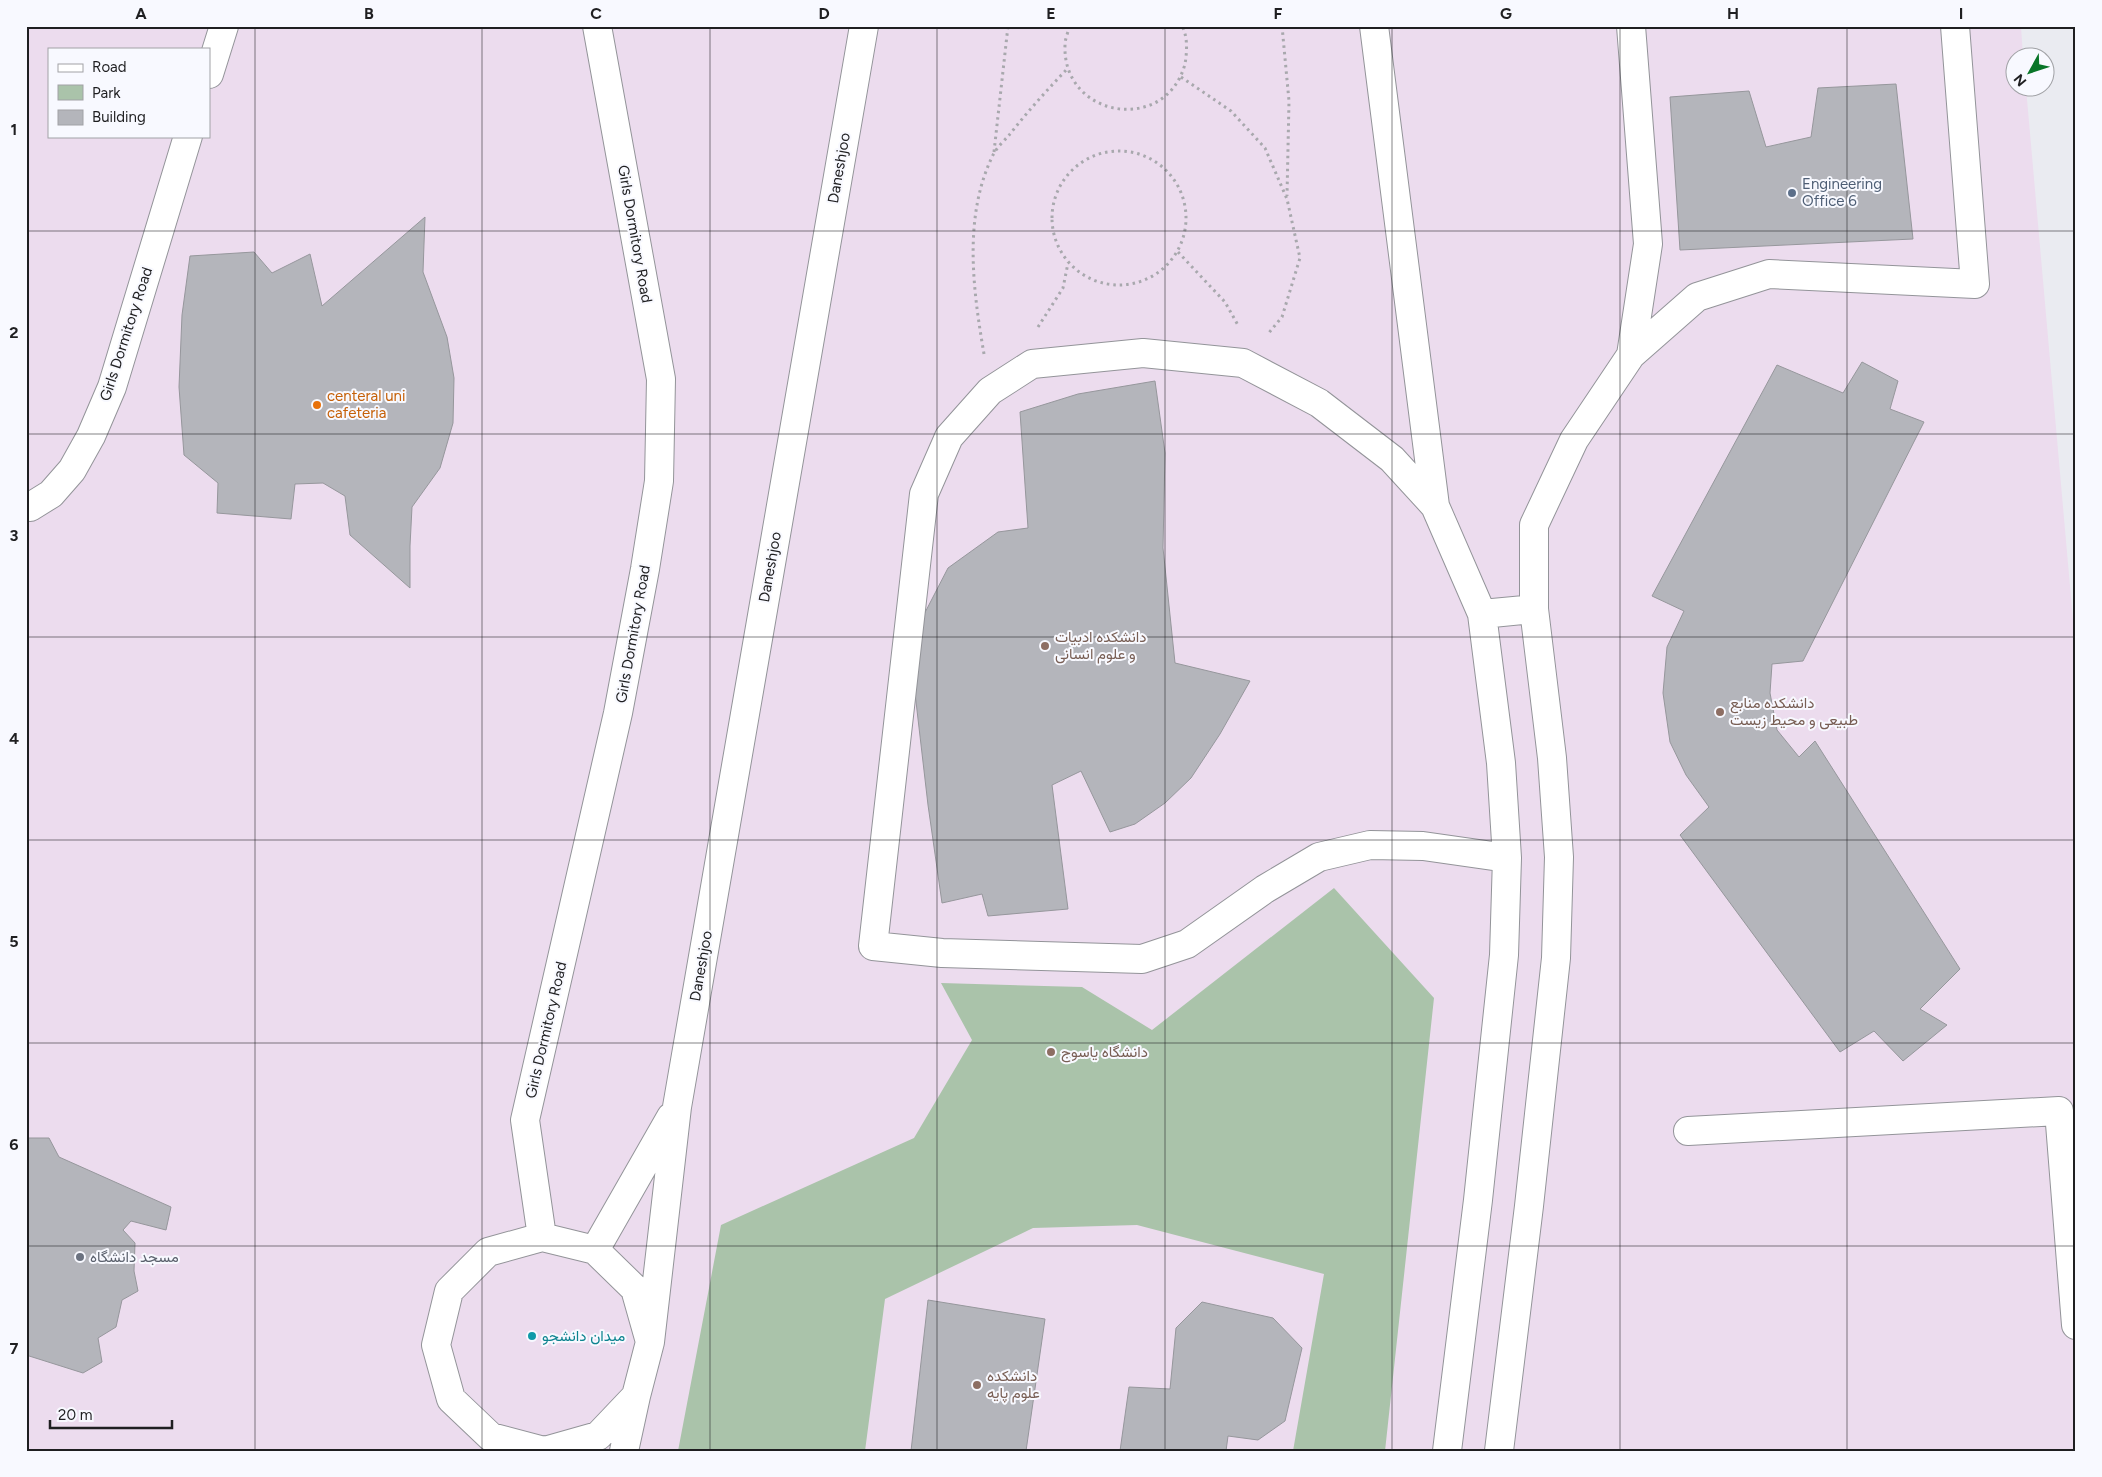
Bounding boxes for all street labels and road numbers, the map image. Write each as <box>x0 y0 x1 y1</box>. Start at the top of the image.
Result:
street label: Daneshjoo <box>824 131 854 205</box>
street label: Girls Dormitory Road <box>614 164 656 304</box>
street label: Girls Dormitory Road <box>96 265 156 403</box>
street label: Daneshjoo <box>755 530 785 604</box>
street label: Girls Dormitory Road <box>612 564 654 704</box>
street label: Daneshjoo <box>686 929 716 1003</box>
street label: Girls Dormitory Road <box>522 960 570 1100</box>

